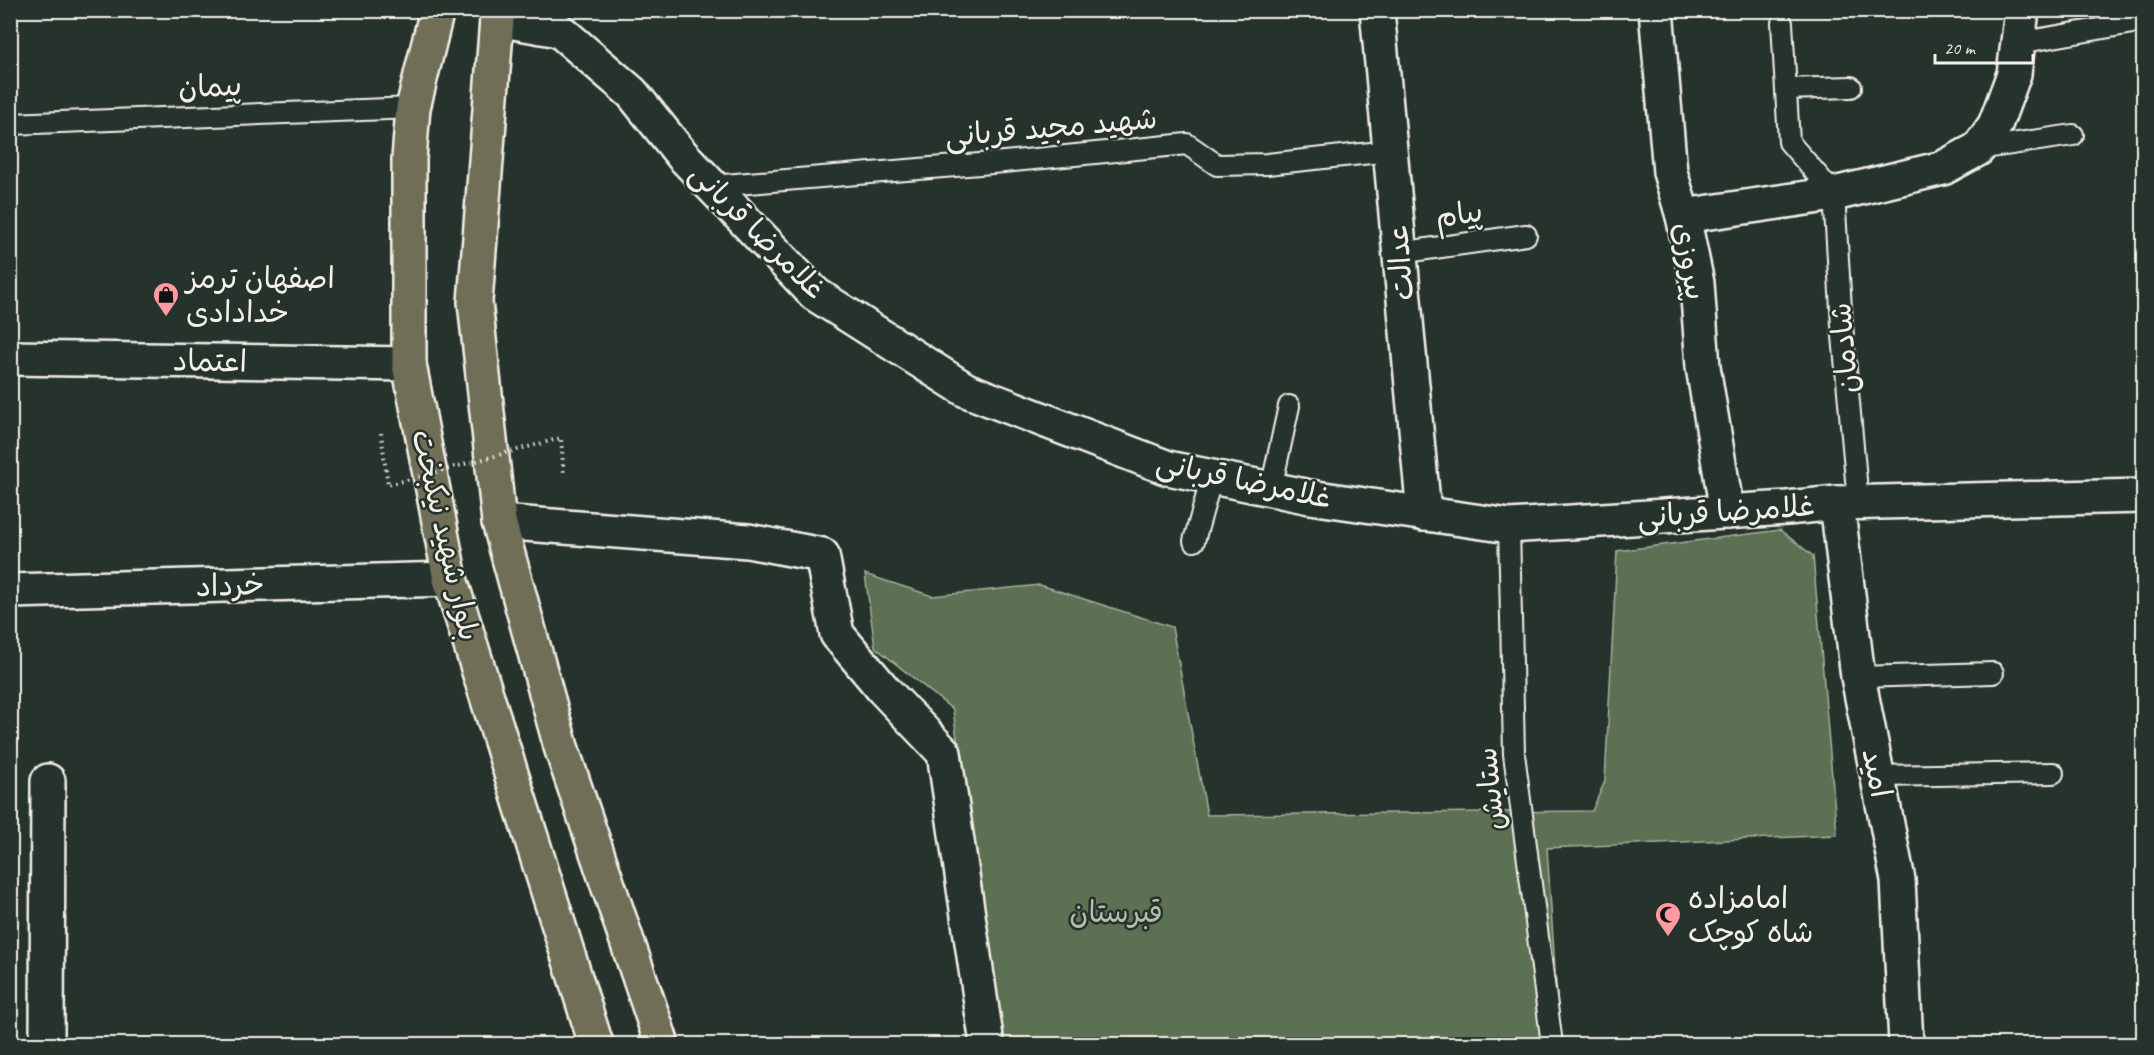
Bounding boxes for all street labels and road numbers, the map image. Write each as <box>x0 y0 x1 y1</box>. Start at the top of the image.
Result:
street label: پیمان <box>177 66 243 106</box>
street label: شهید مجید قربانی <box>943 99 1159 155</box>
street label: غلامرضا قربانی <box>682 155 834 307</box>
street label: پیام <box>1433 192 1486 239</box>
street label: پیروزی <box>1664 219 1716 303</box>
street label: عدالت <box>1378 222 1422 302</box>
street label: شادمان <box>1821 301 1867 395</box>
street label: اعتماد <box>173 341 247 381</box>
street label: بلوار شهید نیکبخت <box>403 426 489 644</box>
street label: غلامرضا قربانی <box>1153 443 1335 517</box>
street label: غلامرضا قربانی <box>1636 486 1816 536</box>
street label: خرداد <box>195 565 265 605</box>
street label: ستایش <box>1467 745 1513 833</box>
street label: امید <box>1854 745 1900 801</box>

